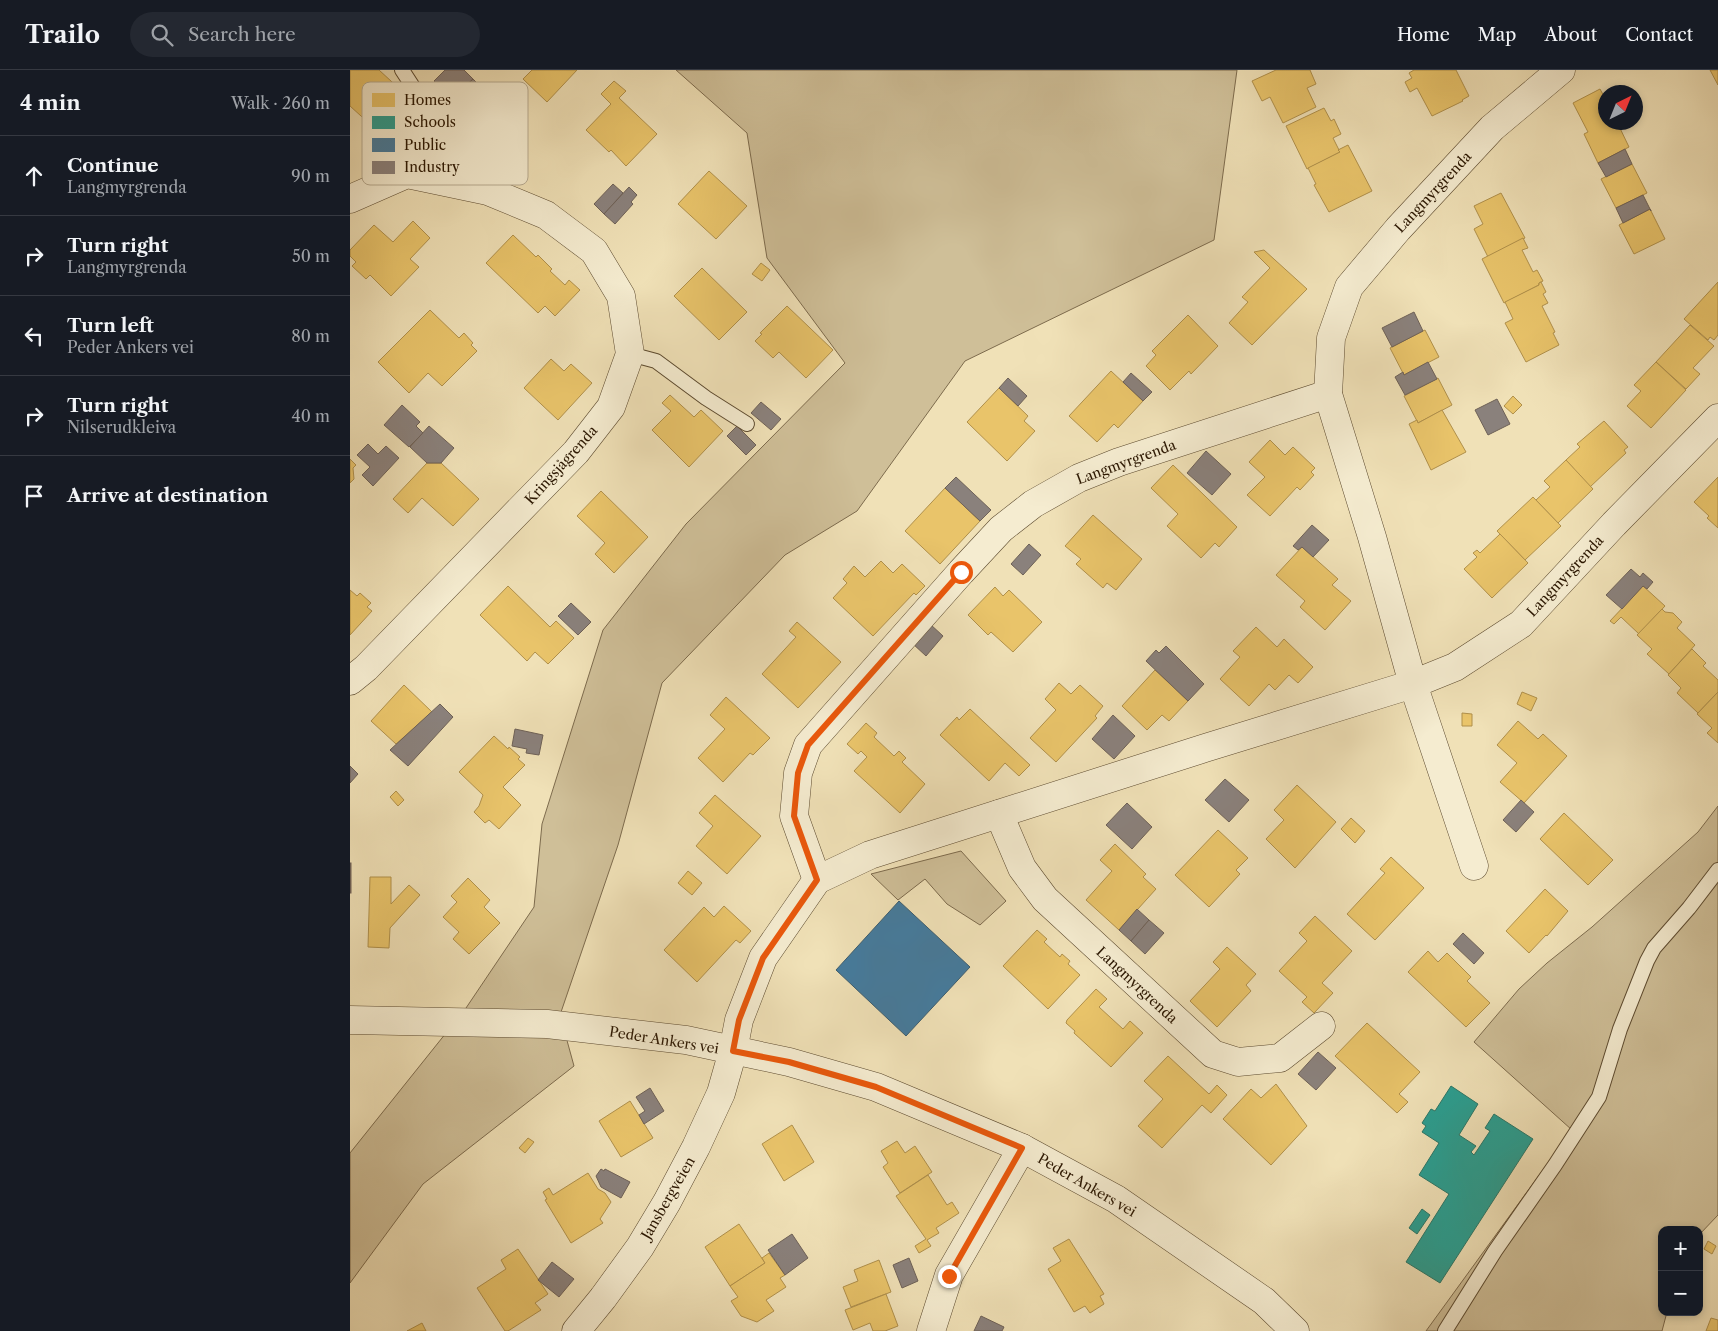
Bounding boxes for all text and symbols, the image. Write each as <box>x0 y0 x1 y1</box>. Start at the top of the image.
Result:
search box <box>130 12 480 57</box>
text: Trailo <box>25 20 100 49</box>
icon: search <box>148 21 176 49</box>
text: Search here <box>188 23 296 46</box>
text: Home <box>1397 24 1450 46</box>
text: Map <box>1478 24 1516 46</box>
text: About <box>1544 24 1597 46</box>
text: Contact <box>1625 24 1693 46</box>
legend <box>362 82 528 185</box>
north arrow <box>1598 85 1643 130</box>
text: 4 min <box>20 90 81 115</box>
text: Homes <box>404 91 451 109</box>
text: Walk · 260 m <box>231 93 330 113</box>
text: Schools <box>404 113 456 131</box>
text: Public <box>404 136 446 154</box>
street label: Langmyrgrenda <box>1391 147 1476 236</box>
text: Continue <box>67 154 159 177</box>
text: Industry <box>404 158 460 176</box>
icon: ahead <box>20 162 48 190</box>
text: 90 m <box>291 166 330 186</box>
text: Langmyrgrenda <box>67 177 187 197</box>
text: Turn right <box>67 234 168 257</box>
icon: right <box>20 242 48 270</box>
text: 50 m <box>292 246 330 266</box>
text: Langmyrgrenda <box>67 257 187 277</box>
text: Turn left <box>67 314 154 337</box>
icon: left <box>20 322 48 350</box>
text: 80 m <box>291 326 330 346</box>
text: Peder Ankers vei <box>67 337 194 357</box>
text: Turn right <box>67 394 168 417</box>
icon: right <box>20 402 48 430</box>
text: 40 m <box>291 406 330 426</box>
text: Nilserudkleiva <box>67 417 176 437</box>
street label: Kringsjågrenda <box>521 421 602 508</box>
street label: Langmyrgrenda <box>1074 435 1179 488</box>
icon: arrive <box>20 482 48 510</box>
text: Arrive at destination <box>67 484 268 507</box>
street label: Langmyrgrenda <box>1523 531 1608 620</box>
route start <box>950 561 973 584</box>
street label: Langmyrgrenda <box>1093 943 1182 1028</box>
street label: Peder Ankers vei <box>608 1022 720 1058</box>
street label: Peder Ankers vei <box>1034 1149 1140 1221</box>
street label: Jansbergveien <box>636 1153 699 1244</box>
map controls <box>1658 1226 1703 1316</box>
button: + <box>1658 1226 1703 1271</box>
route end <box>938 1265 961 1288</box>
button: − <box>1658 1271 1703 1316</box>

